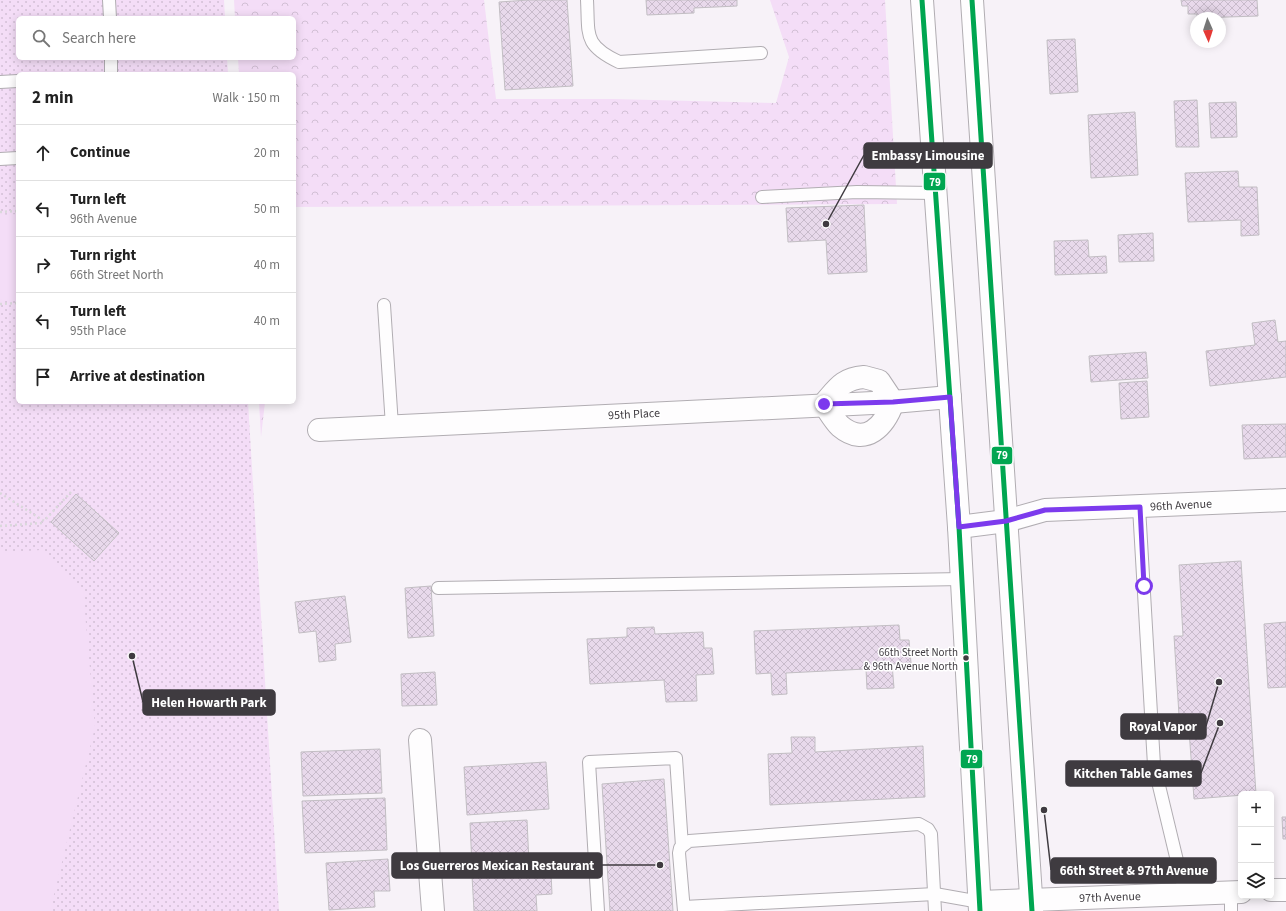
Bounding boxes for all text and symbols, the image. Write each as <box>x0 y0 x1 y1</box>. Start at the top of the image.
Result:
north arrow <box>1190 12 1226 48</box>
search box <box>16 16 296 60</box>
icon: search <box>30 27 52 49</box>
text: Search here <box>62 28 136 49</box>
text: 2 min <box>32 86 73 110</box>
text: Walk · 150 m <box>212 89 280 107</box>
icon: ahead <box>32 142 54 164</box>
text: Continue <box>70 142 130 163</box>
callout: Embassy Limousine <box>864 143 992 168</box>
text: 20 m <box>254 144 280 162</box>
text: Embassy Limousine <box>872 147 985 165</box>
line badge: 79 <box>923 172 946 191</box>
text: 79 <box>929 175 941 190</box>
text: Turn left <box>70 189 126 210</box>
icon: left <box>32 198 54 220</box>
text: 50 m <box>254 200 280 218</box>
text: 96th Avenue <box>70 210 137 228</box>
text: Turn right <box>70 245 136 266</box>
icon: right <box>32 254 54 276</box>
text: 40 m <box>254 256 280 274</box>
text: 66th Street North <box>70 266 164 284</box>
text: Turn left <box>70 301 126 322</box>
icon: left <box>32 310 54 332</box>
text: 40 m <box>254 312 280 330</box>
text: 95th Place <box>70 322 126 340</box>
icon: arrive <box>32 366 54 388</box>
text: Arrive at destination <box>70 366 205 387</box>
route end <box>815 395 833 413</box>
street label: 95th Place <box>608 405 660 424</box>
line badge: 79 <box>991 446 1013 465</box>
text: 79 <box>996 448 1008 463</box>
street label: 96th Avenue <box>1150 495 1212 516</box>
route start <box>1135 577 1153 595</box>
place label: 66th Street North & 96th Avenue North <box>864 645 958 674</box>
marker: 66th Street North & 96th Avenue North <box>961 653 971 663</box>
callout: Helen Howarth Park <box>143 690 275 715</box>
text: Helen Howarth Park <box>151 694 268 712</box>
callout: Royal Vapor <box>1121 714 1206 739</box>
text: Royal Vapor <box>1129 718 1198 736</box>
line badge: 79 <box>960 749 983 769</box>
text: 79 <box>966 752 978 767</box>
callout: Kitchen Table Games <box>1066 761 1201 786</box>
text: Kitchen Table Games <box>1073 765 1193 783</box>
map controls <box>1238 791 1274 899</box>
button: + <box>1238 791 1274 827</box>
button: − <box>1238 827 1274 863</box>
callout: Los Guerreros Mexican Restaurant <box>392 853 602 878</box>
text: Los Guerreros Mexican Restaurant <box>400 857 594 875</box>
callout: 66th Street & 97th Avenue <box>1051 858 1216 883</box>
text: 66th Street & 97th Avenue <box>1060 862 1209 880</box>
button: layers <box>1238 863 1274 899</box>
street label: 97th Avenue <box>1079 888 1141 907</box>

